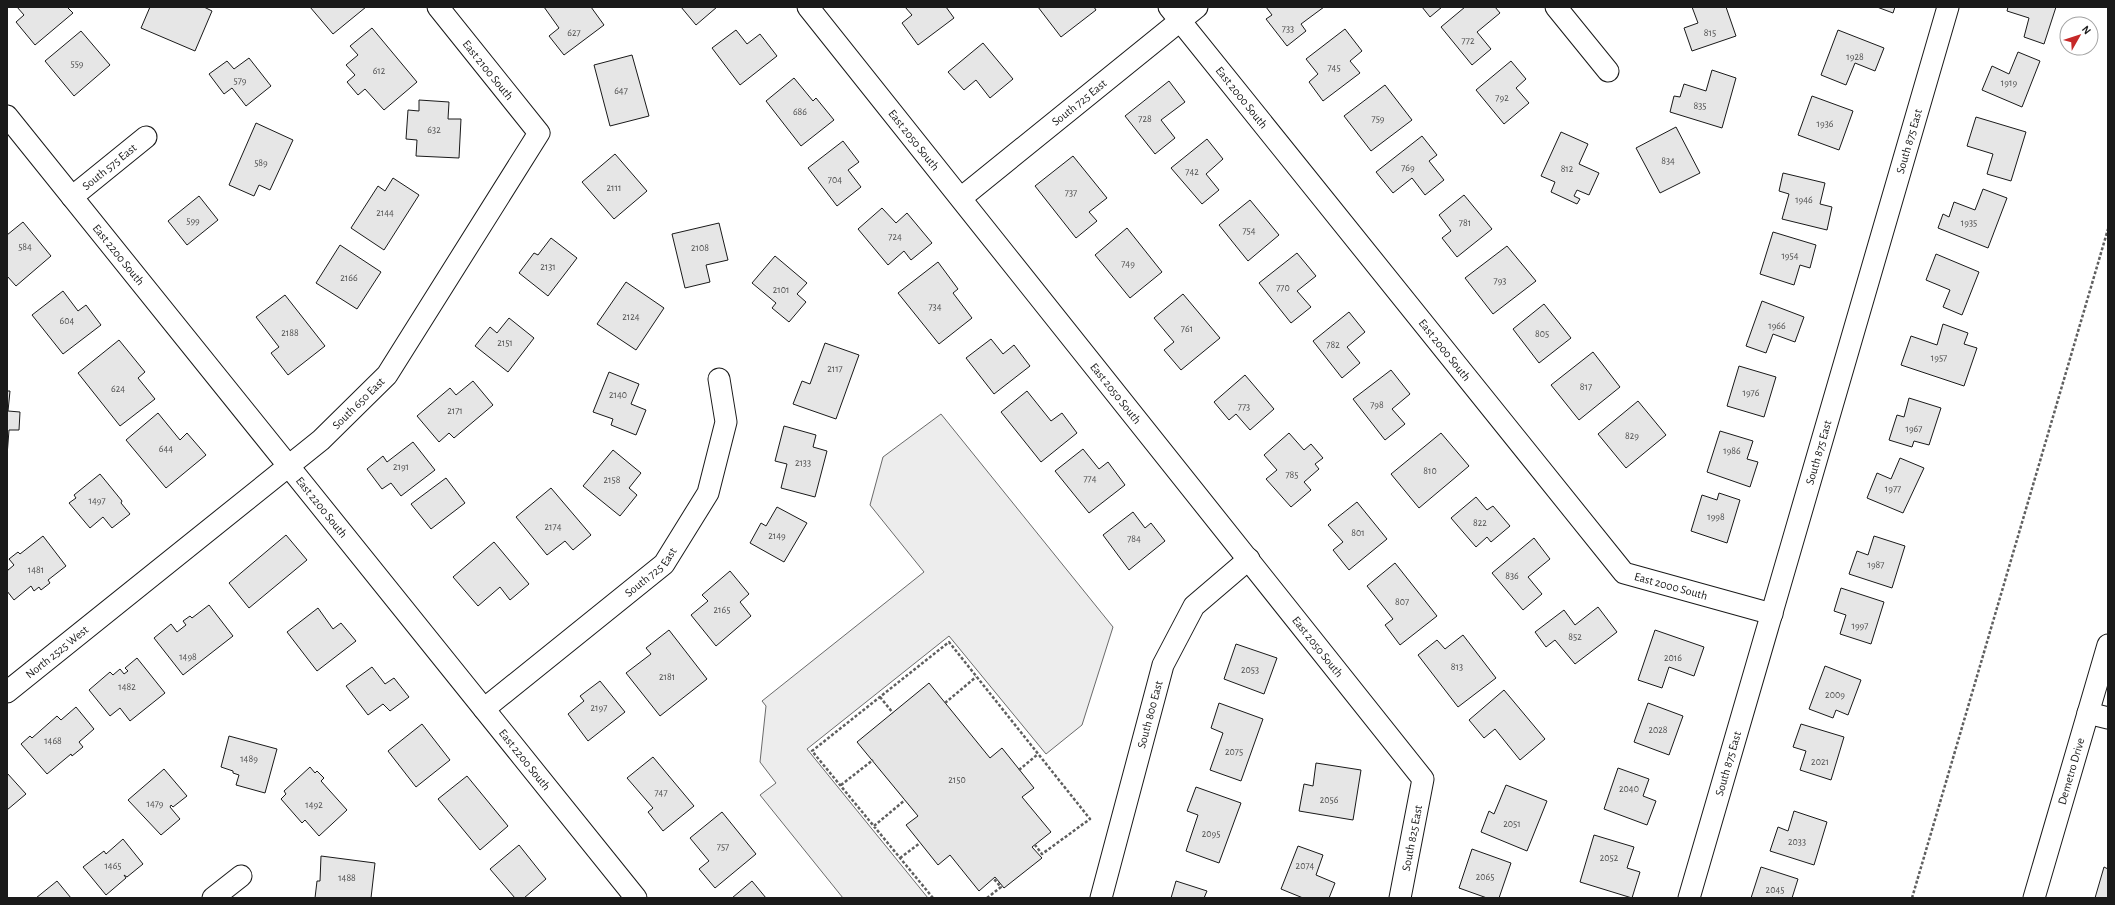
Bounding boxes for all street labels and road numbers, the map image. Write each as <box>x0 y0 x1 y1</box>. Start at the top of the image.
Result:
street label: East 2100 South <box>460 38 516 102</box>
street label: East 2000 South <box>1213 64 1270 131</box>
street label: South 725 East <box>1050 77 1109 128</box>
street label: East 2050 South <box>886 107 942 173</box>
street label: South 875 East <box>1894 107 1924 175</box>
street label: South 575 East <box>80 141 139 192</box>
street label: East 2200 South <box>91 222 147 287</box>
street label: East 2000 South <box>1416 317 1473 383</box>
street label: East 2050 South <box>1088 361 1144 426</box>
street label: South 650 East <box>330 375 387 431</box>
street label: South 875 East <box>1803 419 1834 486</box>
street label: East 2200 South <box>294 474 350 540</box>
street label: South 725 East <box>623 545 679 599</box>
street label: East 2000 South <box>1633 570 1709 602</box>
street label: East 2050 South <box>1290 614 1345 680</box>
street label: North 2525 West <box>23 623 91 681</box>
street label: South 800 East <box>1135 679 1165 749</box>
street label: East 2200 South <box>497 727 553 792</box>
street label: South 875 East <box>1713 730 1743 797</box>
street label: Demetro Drive <box>2056 736 2087 806</box>
street label: South 825 East <box>1400 804 1424 872</box>

